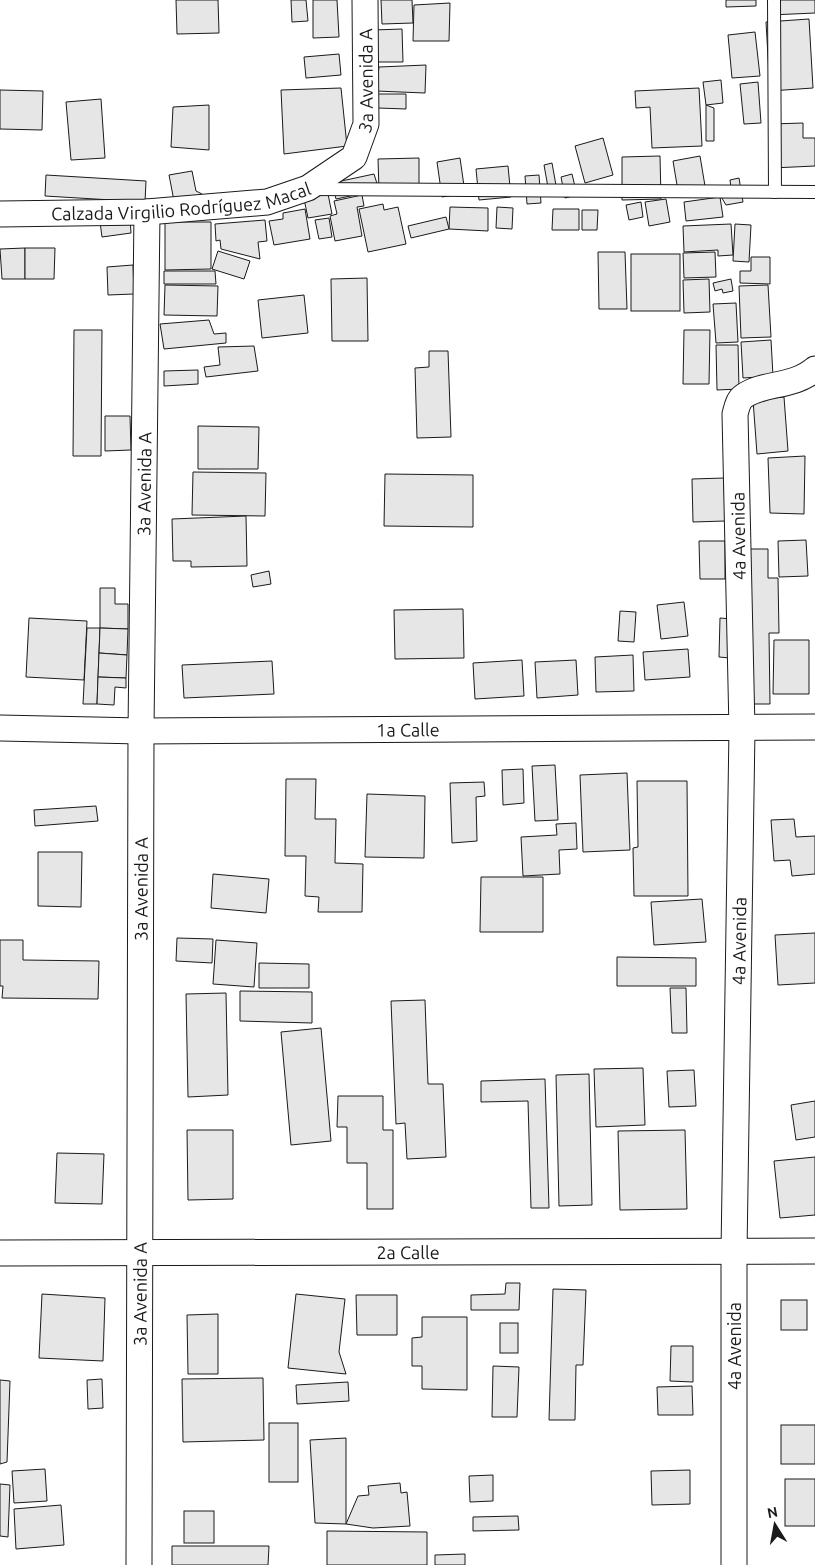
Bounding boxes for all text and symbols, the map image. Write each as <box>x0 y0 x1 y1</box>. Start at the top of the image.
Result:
street label: 3a Avenida A <box>354 28 376 135</box>
street label: Calzada Virgilio Rodríguez Macal <box>51 178 314 223</box>
street label: 3a Avenida A <box>133 432 154 536</box>
street label: 4a Avenida <box>727 492 749 580</box>
street label: 1a Calle <box>376 719 440 740</box>
street label: 3a Avenida A <box>130 837 151 941</box>
street label: 4a Avenida <box>728 897 749 985</box>
street label: 3a Avenida A <box>130 1242 150 1346</box>
street label: 2a Calle <box>376 1242 440 1262</box>
street label: 4a Avenida <box>724 1302 744 1390</box>
north arrow <box>750 1500 800 1550</box>
text: N <box>766 1503 779 1521</box>

